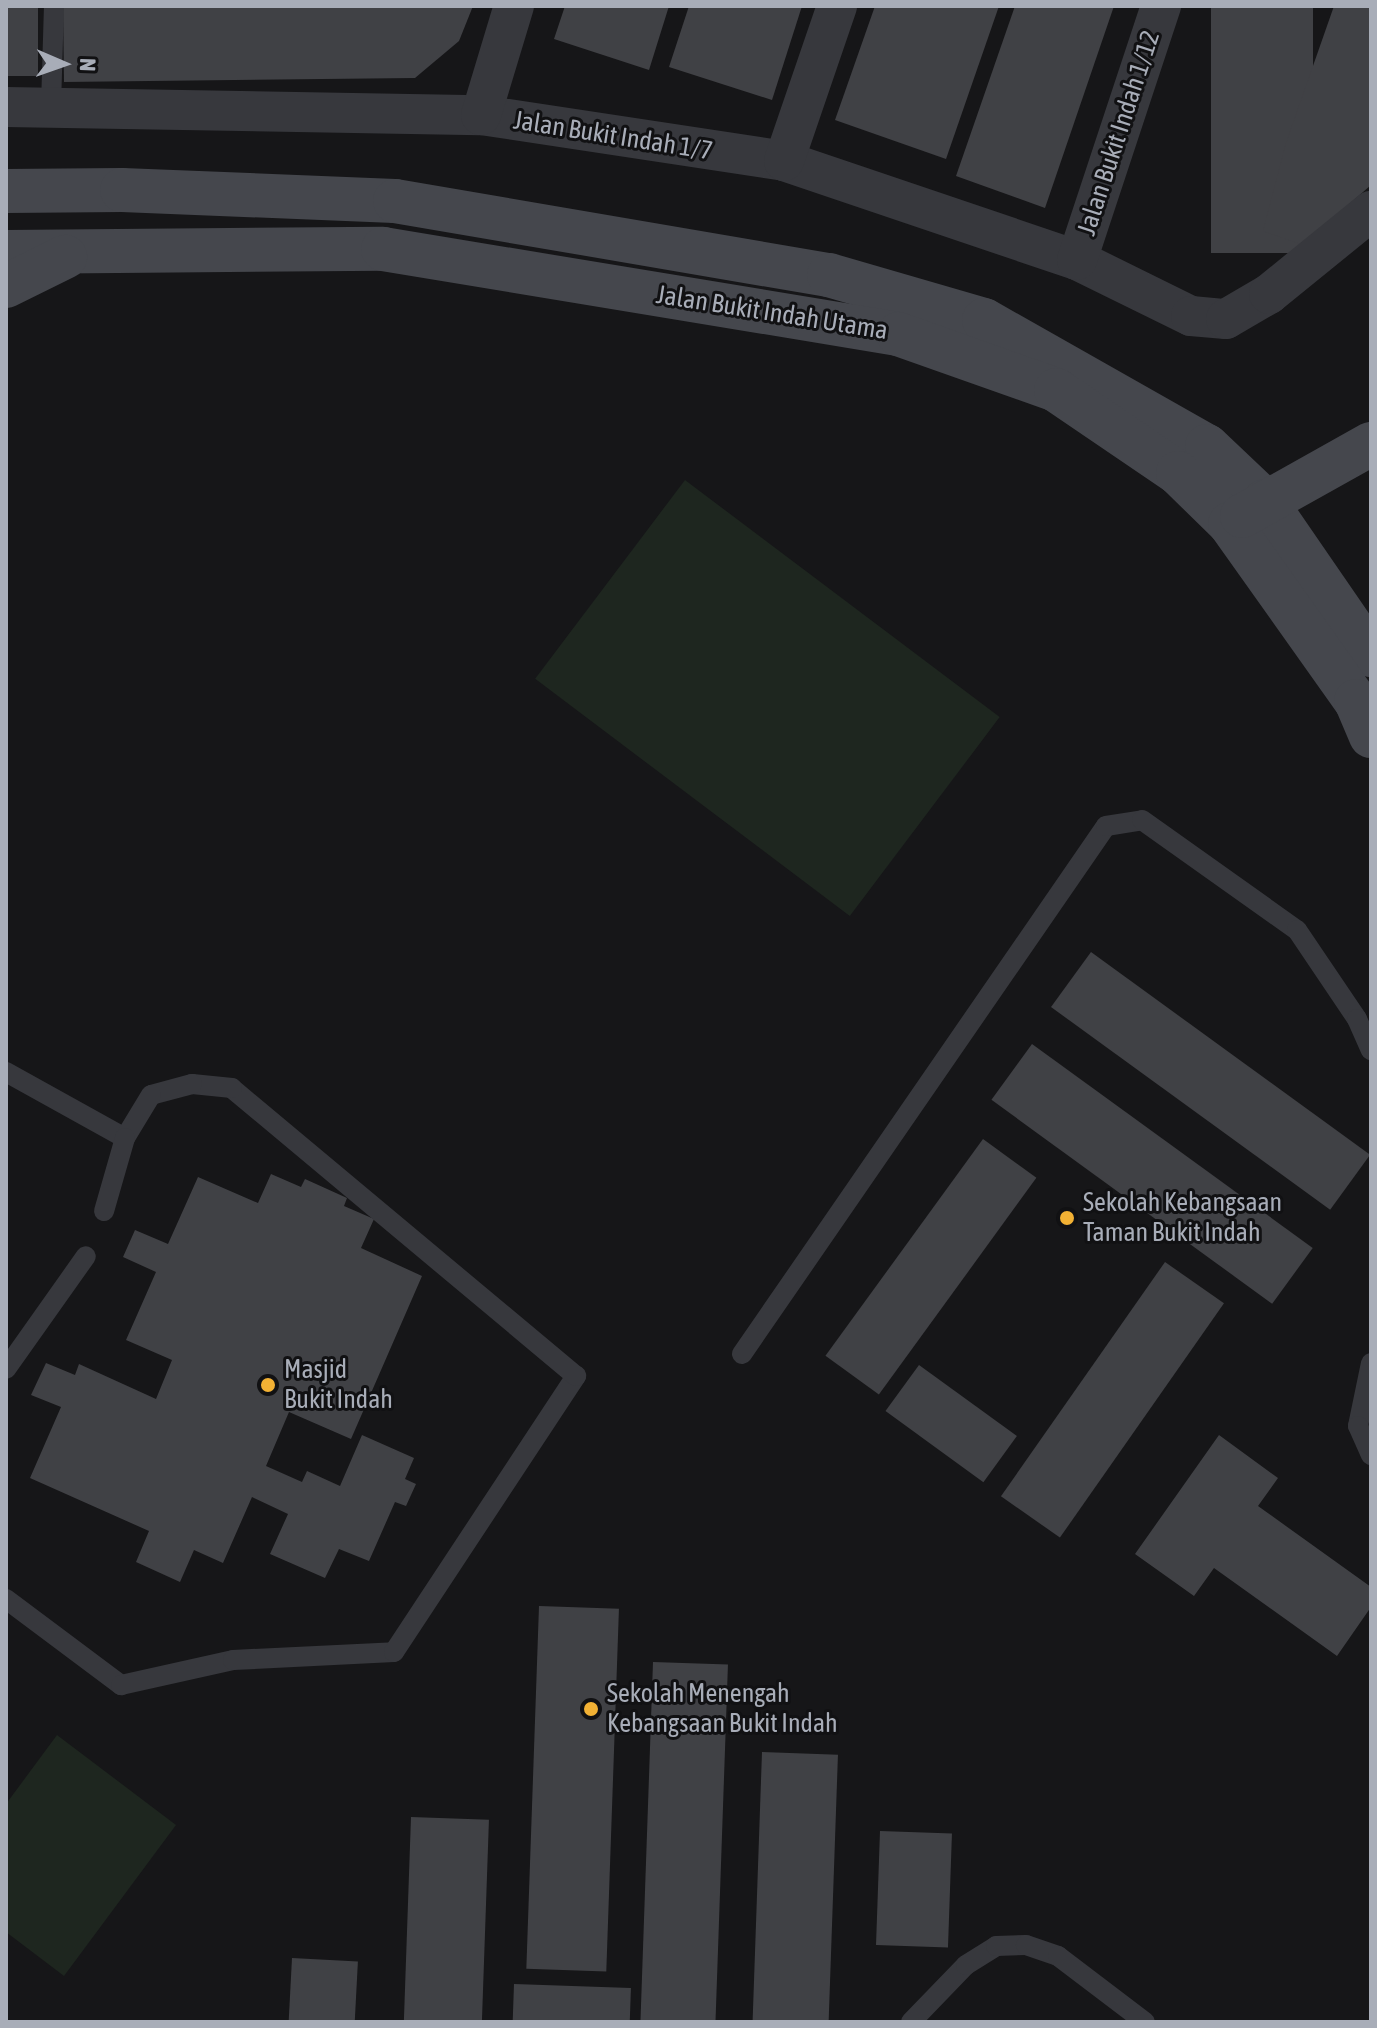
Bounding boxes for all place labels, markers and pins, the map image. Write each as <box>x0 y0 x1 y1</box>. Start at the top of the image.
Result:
place label: Sekolah Kebangsaan Taman Bukit Indah <box>1083 1187 1282 1248</box>
marker: Sekolah Kebangsaan Taman Bukit Indah <box>1058 1209 1076 1227</box>
place label: Masjid Bukit Indah <box>284 1354 393 1416</box>
marker: Masjid Bukit Indah <box>259 1376 277 1394</box>
place label: Sekolah Menengah Kebangsaan Bukit Indah <box>607 1678 838 1740</box>
marker: Sekolah Menengah Kebangsaan Bukit Indah <box>582 1700 600 1718</box>

